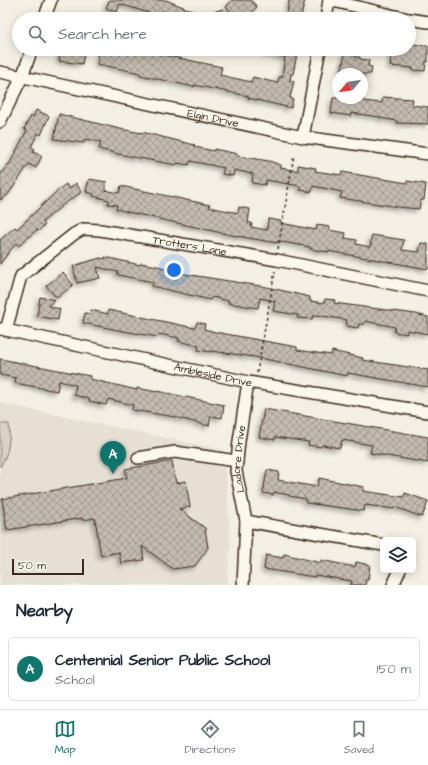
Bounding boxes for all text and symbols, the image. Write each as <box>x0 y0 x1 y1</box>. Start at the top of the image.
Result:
search box <box>12 12 416 56</box>
icon: search <box>26 23 48 45</box>
text: Search here <box>58 24 147 45</box>
north arrow <box>332 68 368 104</box>
street label: Elgin Drive <box>186 105 240 131</box>
street label: Trotters Lane <box>152 232 228 259</box>
your location <box>164 260 184 280</box>
street label: Ambleside Drive <box>173 359 253 390</box>
street label: Ladore Drive <box>228 424 249 494</box>
pin: A <box>100 441 126 474</box>
map controls <box>380 537 416 573</box>
button: layers <box>380 537 416 573</box>
scale bar <box>12 557 84 576</box>
text: 50 m <box>18 558 46 573</box>
text: Nearby <box>16 599 73 623</box>
text: Centennial Senior Public School <box>55 650 270 671</box>
text: A <box>26 660 34 678</box>
text: 150 m <box>377 660 411 678</box>
text: School <box>55 671 95 689</box>
tab: Map <box>54 718 76 757</box>
tab: Directions <box>184 718 236 757</box>
tab: Saved <box>344 718 374 757</box>

